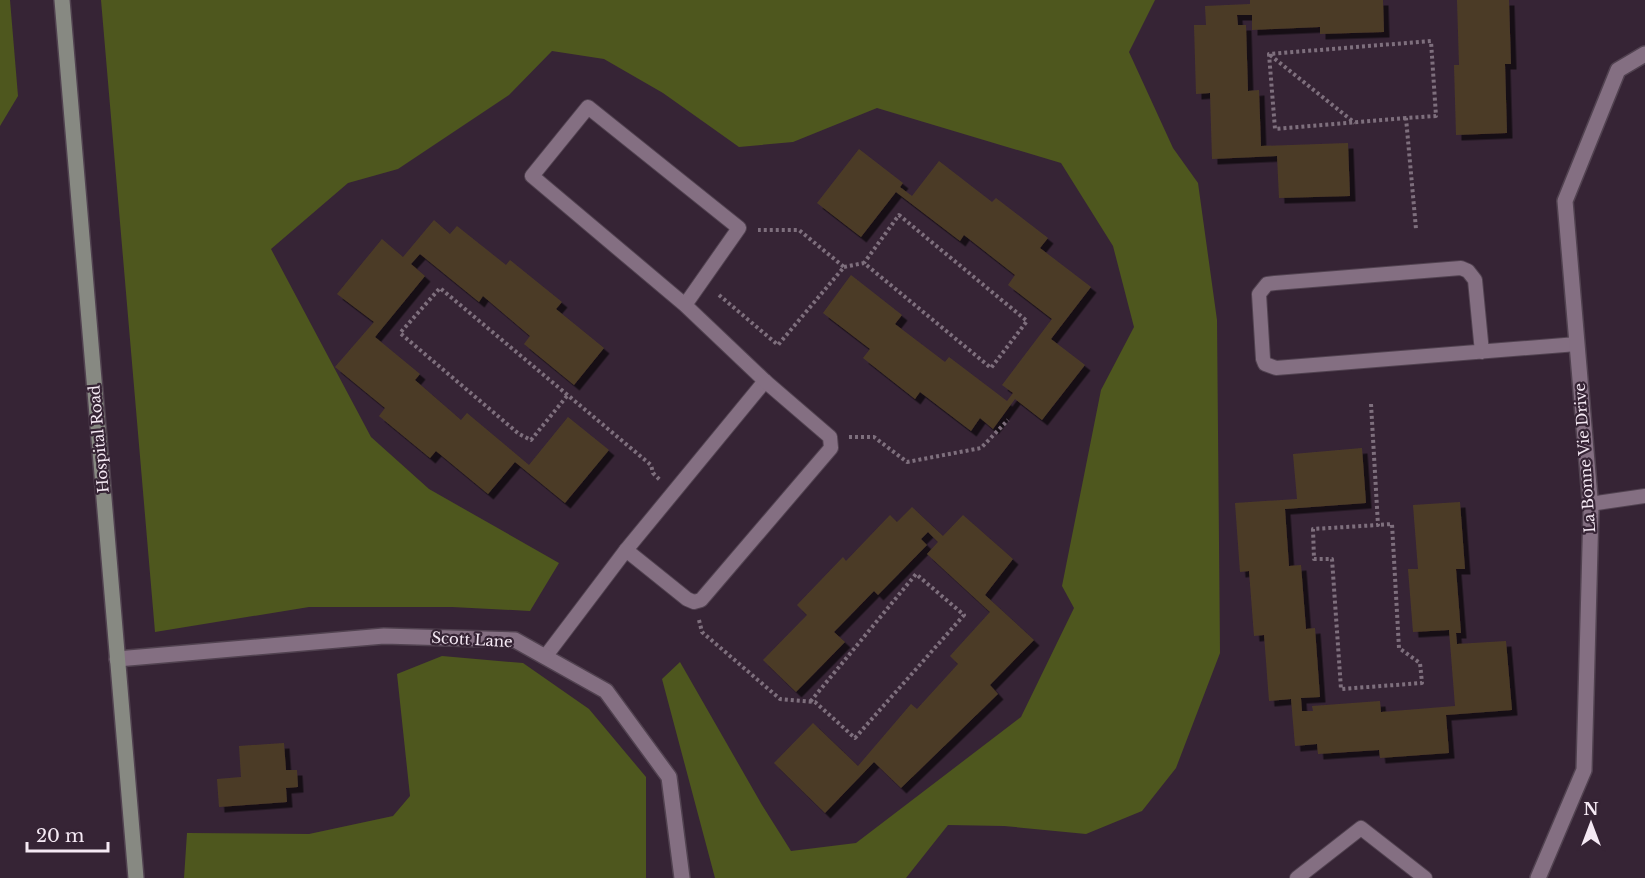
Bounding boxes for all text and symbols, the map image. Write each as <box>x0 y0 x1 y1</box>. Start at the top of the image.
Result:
street label: La Bonne Vie Drive <box>1570 382 1599 534</box>
street label: Hospital Road <box>84 384 113 494</box>
street label: Scott Lane <box>431 628 513 651</box>
north arrow <box>1561 794 1621 854</box>
text: N <box>1583 799 1599 819</box>
scale bar <box>27 815 108 853</box>
text: 20 m <box>36 825 84 847</box>

